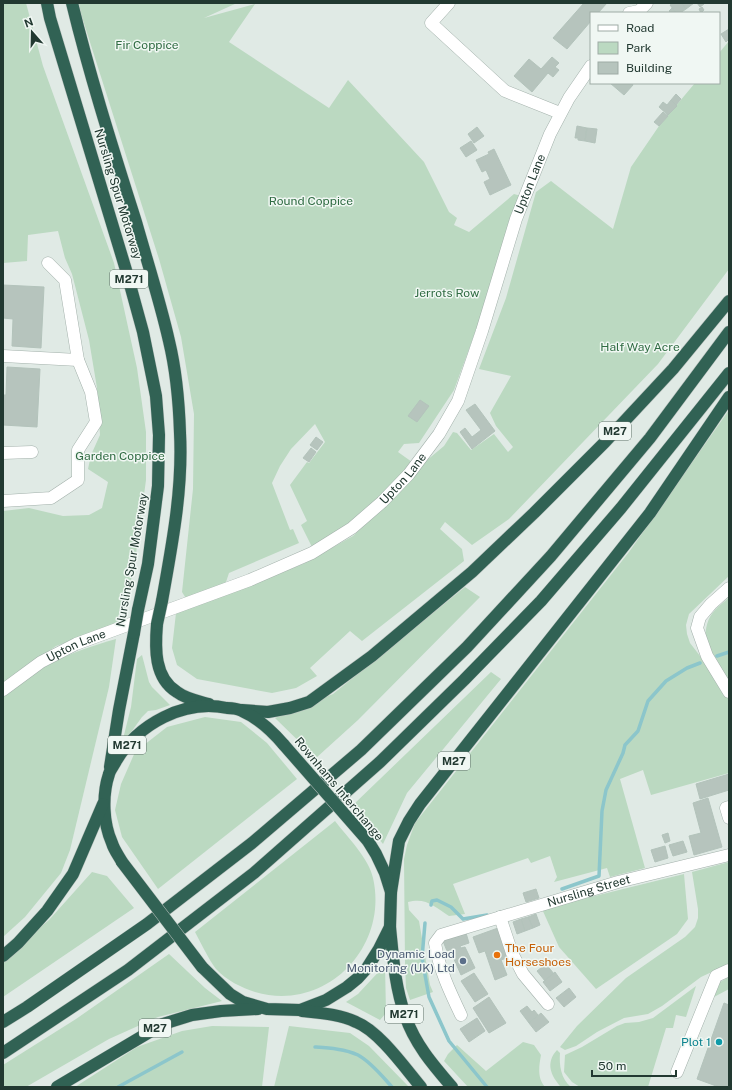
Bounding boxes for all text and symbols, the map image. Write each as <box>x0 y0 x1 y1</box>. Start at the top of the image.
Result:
north arrow <box>12 12 52 52</box>
legend <box>590 12 720 84</box>
text: N <box>22 15 35 30</box>
text: Road <box>626 21 654 35</box>
park label: Fir Coppice <box>115 38 179 52</box>
text: Park <box>626 41 652 55</box>
text: Building <box>626 61 672 75</box>
street label: Nursling Spur Motorway <box>91 127 145 262</box>
street label: Upton Lane <box>512 152 548 216</box>
park label: Round Coppice <box>269 194 353 208</box>
road number: M271 <box>110 270 148 288</box>
park label: Jerrots Row <box>415 286 480 300</box>
park label: Half Way Acre <box>600 340 680 354</box>
road number: M27 <box>599 422 631 440</box>
park label: Garden Coppice <box>75 449 165 463</box>
street label: Upton Lane <box>377 450 429 507</box>
street label: Nursling Spur Motorway <box>113 491 151 628</box>
street label: Upton Lane <box>44 627 108 665</box>
street label: Rownhams Interchange <box>292 734 386 844</box>
road number: M271 <box>108 736 146 754</box>
road number: M27 <box>438 752 470 770</box>
street label: Nursling Street <box>546 872 632 910</box>
place label: The Four Horseshoes <box>505 941 571 969</box>
place label: Dynamic Load Monitoring (UK) Ltd <box>347 947 455 975</box>
marker: The Four Horseshoes <box>492 950 502 960</box>
marker: Dynamic Load Monitoring (UK) Ltd <box>458 956 468 966</box>
road number: M271 <box>385 1005 423 1023</box>
road number: M27 <box>139 1019 171 1037</box>
place label: Plot 1 <box>681 1035 711 1049</box>
marker: Plot 1 <box>714 1037 724 1047</box>
scale bar <box>592 1052 676 1078</box>
text: 50 m <box>598 1059 626 1073</box>

